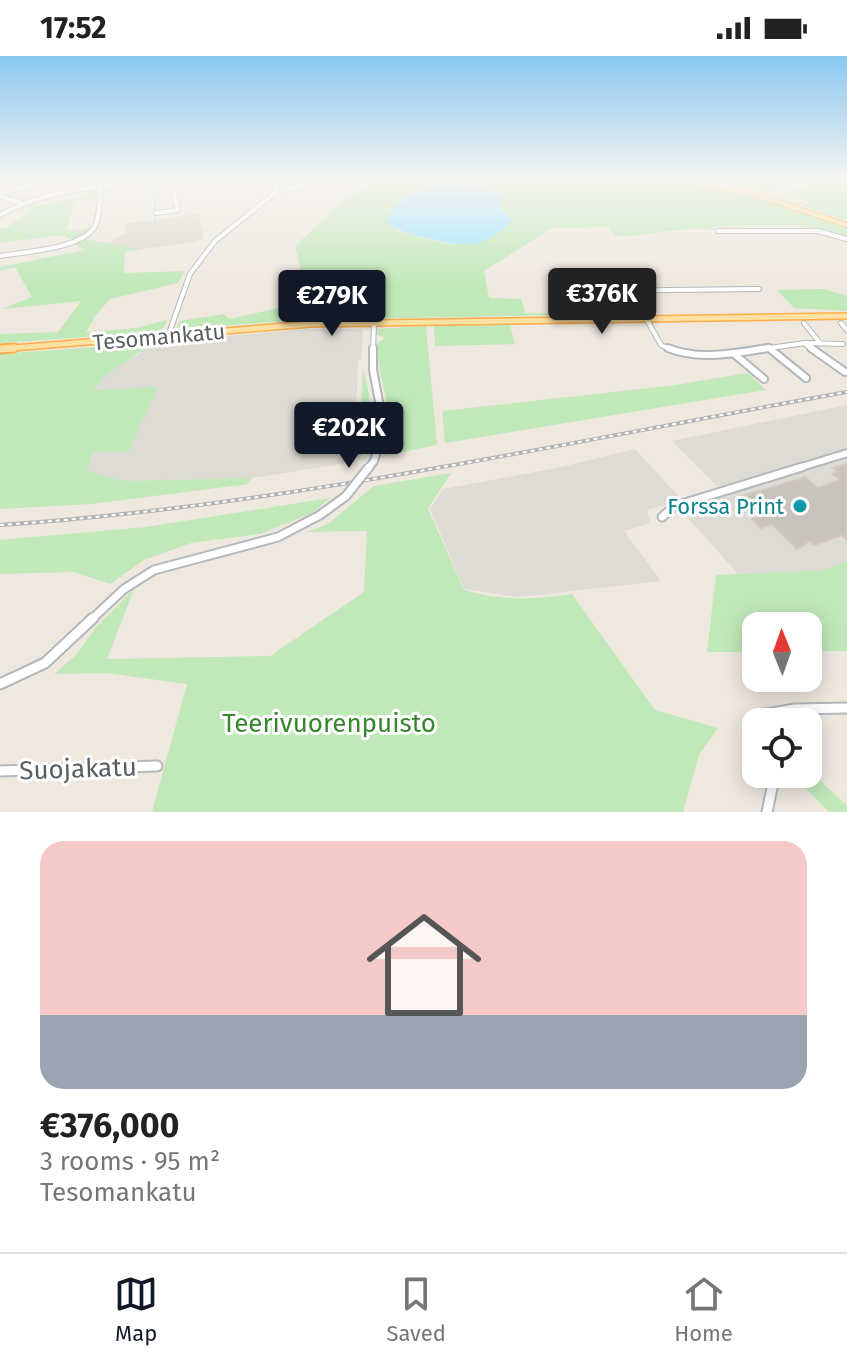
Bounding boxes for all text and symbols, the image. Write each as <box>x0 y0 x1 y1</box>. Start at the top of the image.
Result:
text: 17:52 <box>40 10 107 46</box>
pin: €376K <box>546 268 658 336</box>
pin: €279K <box>276 270 388 338</box>
text: €376K <box>566 278 638 309</box>
text: €279K <box>296 280 368 311</box>
street label: Tesomankatu <box>92 318 226 356</box>
pin: €202K <box>293 402 405 470</box>
text: €202K <box>312 412 386 443</box>
place label: Forssa Print <box>667 493 784 520</box>
marker: Forssa Print <box>791 497 809 515</box>
north arrow <box>742 612 822 692</box>
map controls <box>742 612 822 788</box>
park label: Teerivuorenpuisto <box>222 708 436 739</box>
button: locate <box>742 708 822 788</box>
street label: Suojakatu <box>19 751 137 787</box>
icon: home <box>352 893 496 1037</box>
text: €376,000 <box>40 1105 179 1146</box>
text: 3 rooms · 95 m² <box>40 1146 220 1177</box>
text: Tesomankatu <box>40 1177 197 1208</box>
tab: Map <box>114 1272 158 1347</box>
tab: Saved <box>386 1272 446 1347</box>
tab: Home <box>674 1272 733 1347</box>

